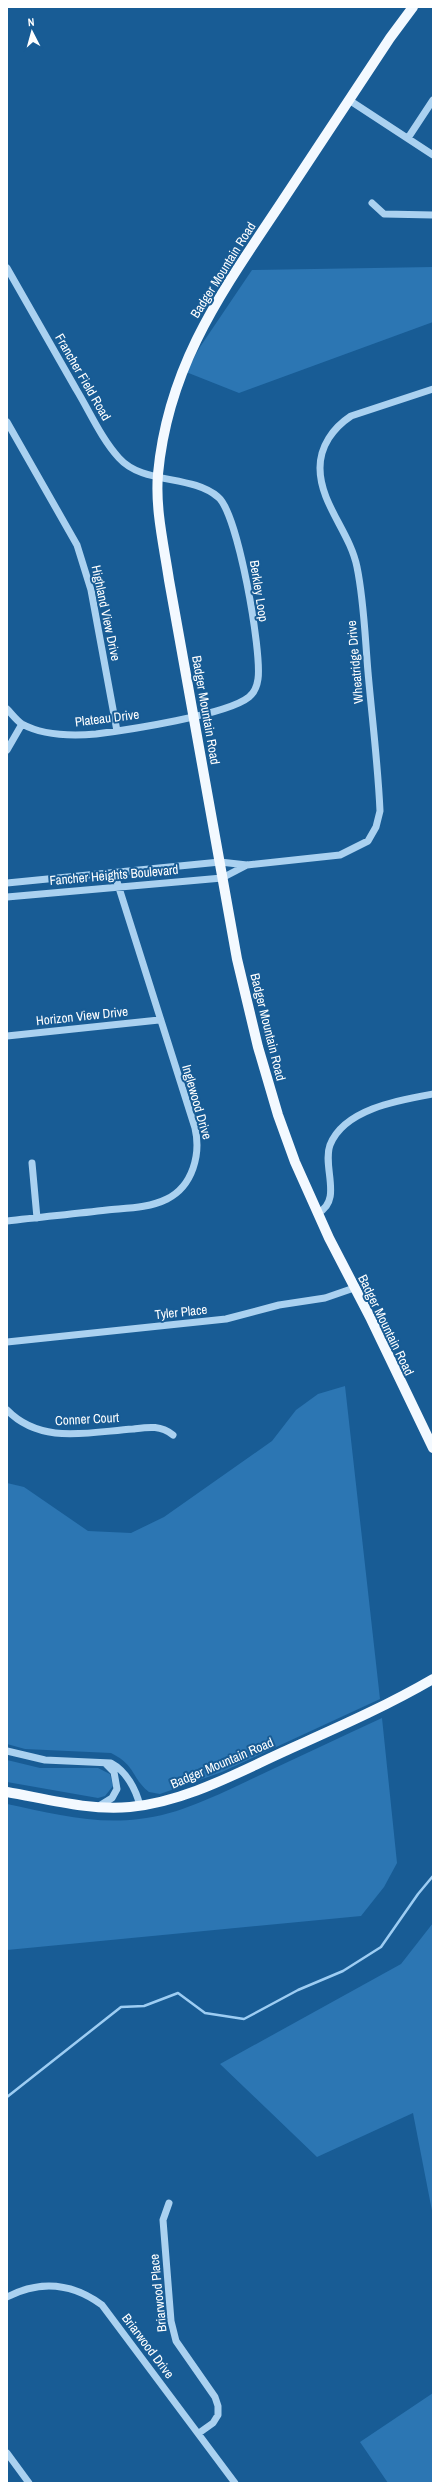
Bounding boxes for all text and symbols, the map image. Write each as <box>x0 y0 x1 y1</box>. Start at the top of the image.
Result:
north arrow <box>12 12 52 52</box>
text: N <box>27 15 35 29</box>
street label: Badger Mountain Road <box>187 219 259 321</box>
street label: Francher Field Road <box>51 330 115 424</box>
street label: Berkley Loop <box>246 559 272 623</box>
street label: Highland View Drive <box>88 564 124 663</box>
street label: Wheatridge Drive <box>343 620 367 704</box>
street label: Badger Mountain Road <box>188 654 224 766</box>
street label: Plateau Drive <box>74 706 140 730</box>
street label: Fancher Heights Boulevard <box>49 861 179 889</box>
street label: Badger Mountain Road <box>246 971 290 1083</box>
street label: Horizon View Drive <box>35 1003 129 1029</box>
street label: Inglewood Drive <box>178 1063 216 1141</box>
street label: Badger Mountain Road <box>354 1272 418 1378</box>
street label: Tyler Place <box>154 1301 208 1323</box>
street label: Conner Court <box>55 1409 119 1429</box>
street label: Badger Mountain Road <box>168 1734 276 1792</box>
street label: Briarwood Place <box>145 2253 171 2333</box>
street label: Briarwood Drive <box>118 2310 178 2382</box>

